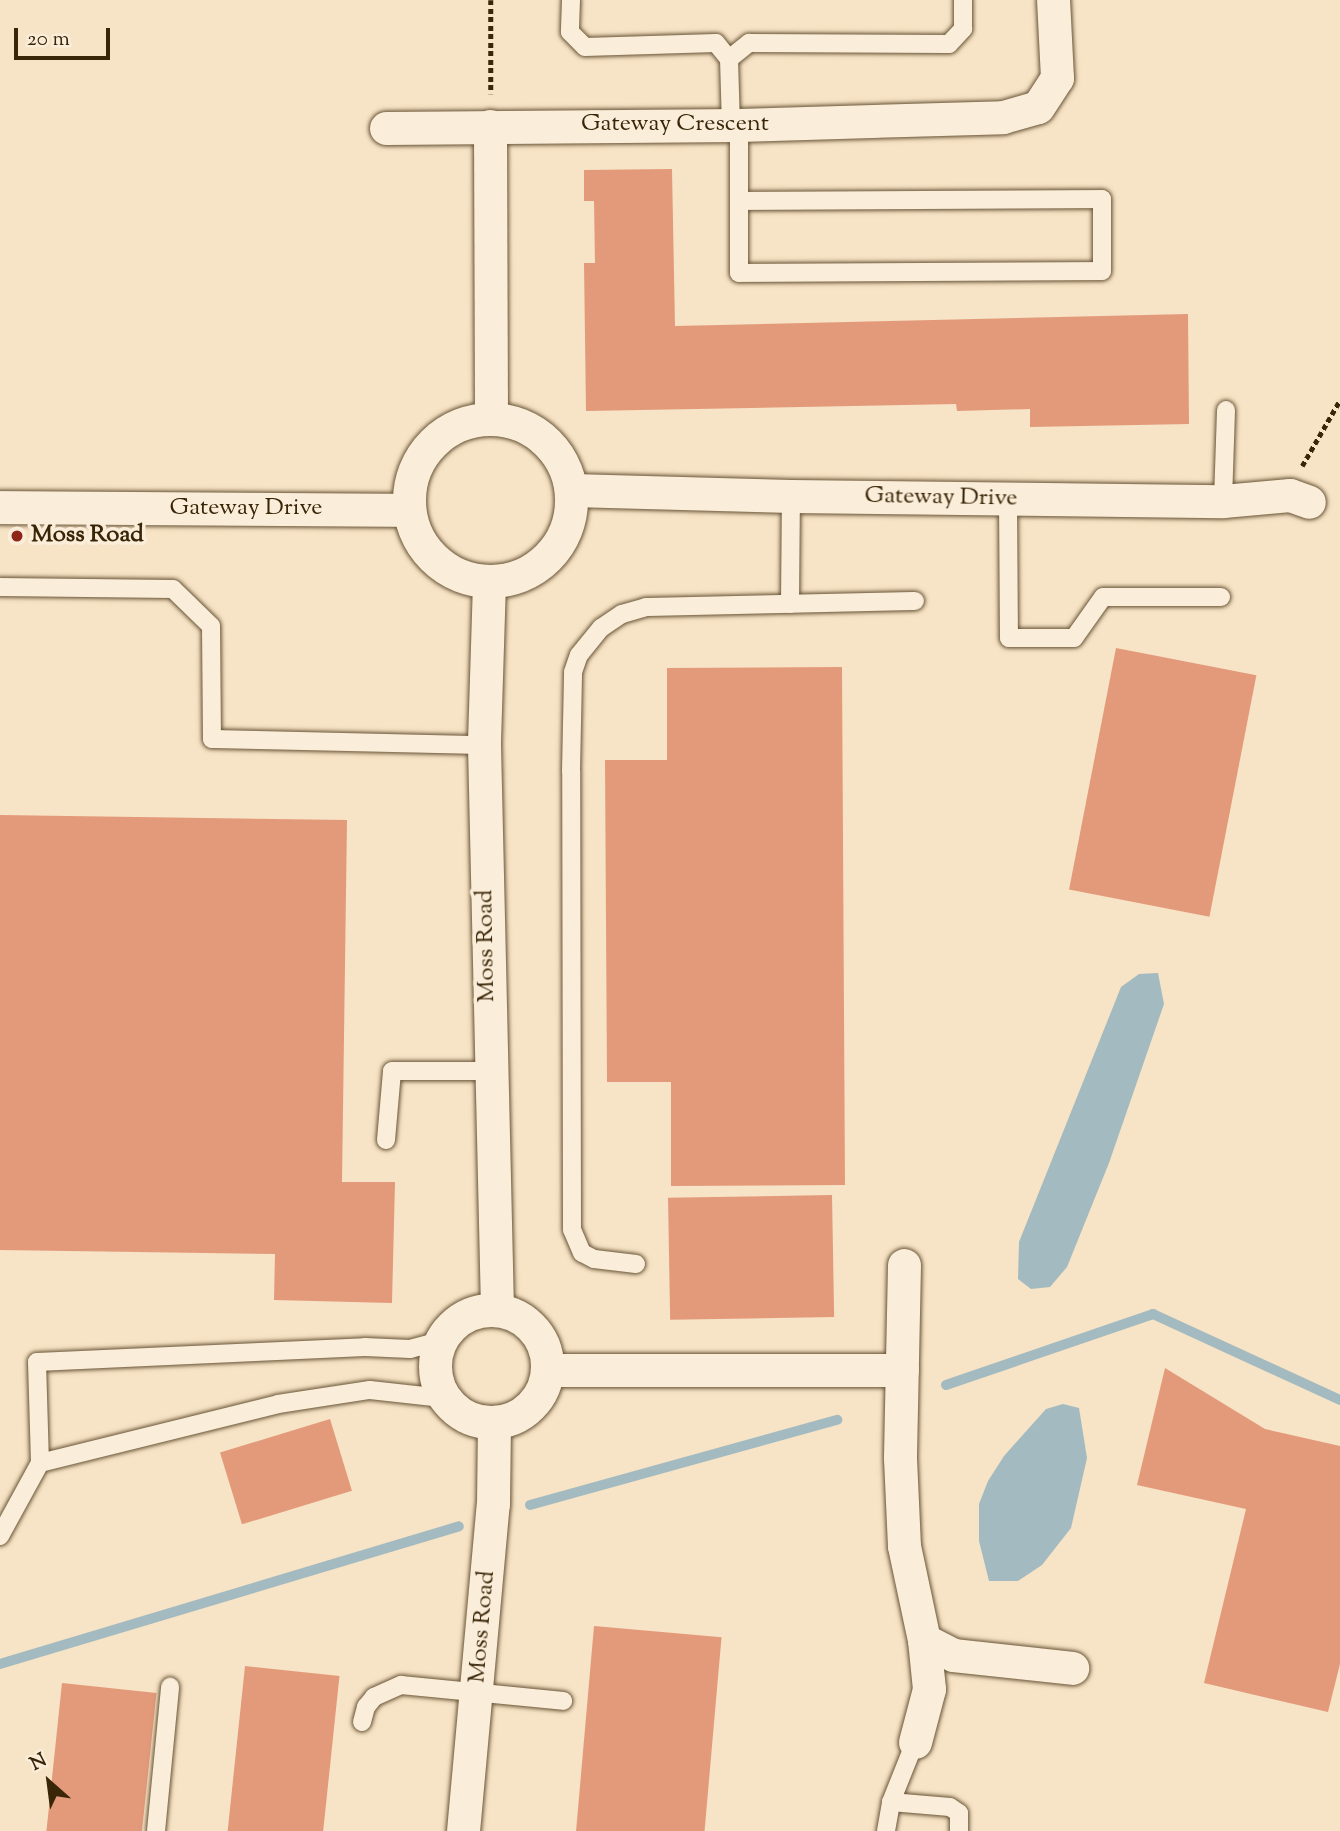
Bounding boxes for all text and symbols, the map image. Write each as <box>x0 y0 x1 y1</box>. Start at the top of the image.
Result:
scale bar <box>18 14 114 58</box>
text: 20 m <box>27 25 70 55</box>
street label: Gateway Crescent <box>581 111 769 139</box>
street label: Gateway Drive <box>864 482 1018 514</box>
street label: Gateway Drive <box>170 495 322 523</box>
place label: Moss Road <box>31 522 144 550</box>
marker: Moss Road <box>9 528 25 544</box>
street label: Moss Road <box>472 889 502 1003</box>
street label: Moss Road <box>464 1570 502 1684</box>
north arrow <box>14 1747 84 1817</box>
text: N <box>26 1748 52 1779</box>

